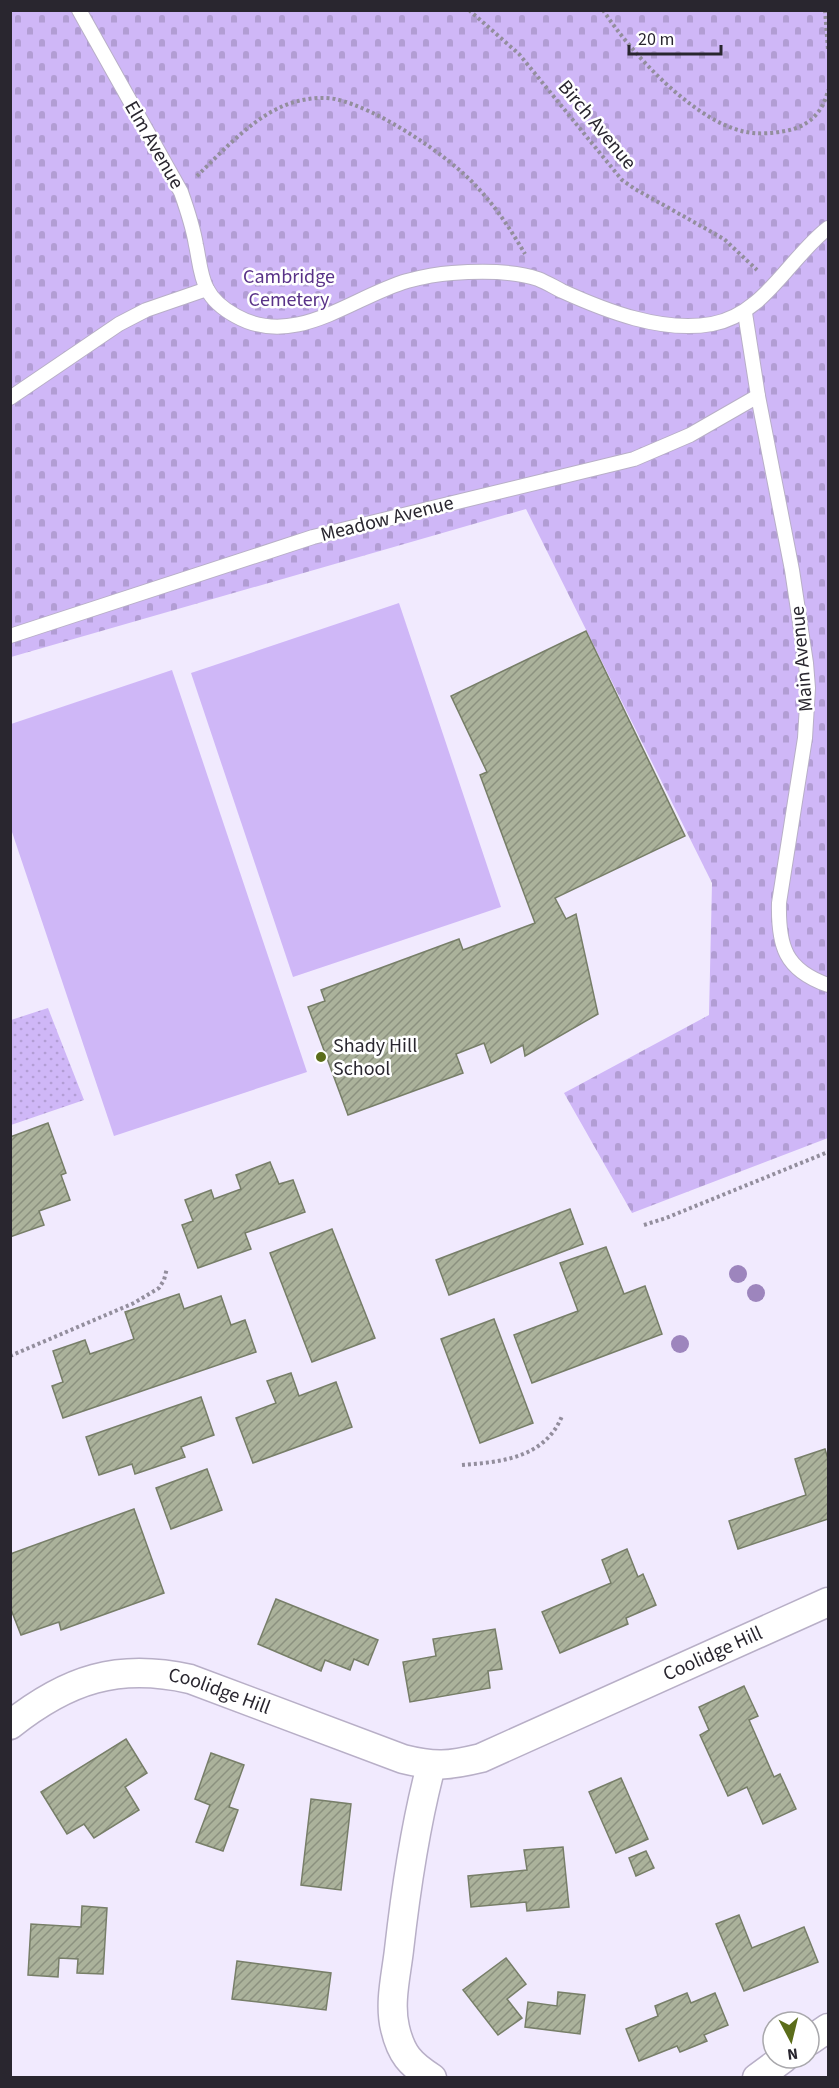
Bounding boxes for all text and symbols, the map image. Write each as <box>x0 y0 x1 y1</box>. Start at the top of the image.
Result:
scale bar <box>629 18 720 56</box>
text: 20 m <box>638 27 674 52</box>
street label: Birch Avenue <box>551 74 643 176</box>
street label: Elm Avenue <box>117 96 191 194</box>
park label: Cambridge Cemetery <box>243 263 335 314</box>
street label: Meadow Avenue <box>318 489 457 549</box>
street label: Main Avenue <box>783 605 821 713</box>
place label: Shady Hill School <box>333 1032 417 1083</box>
marker: Shady Hill School <box>314 1050 328 1064</box>
street label: Coolidge Hill <box>659 1619 767 1688</box>
street label: Coolidge Hill <box>166 1661 274 1722</box>
north arrow <box>761 2010 821 2070</box>
text: N <box>786 2042 799 2065</box>

